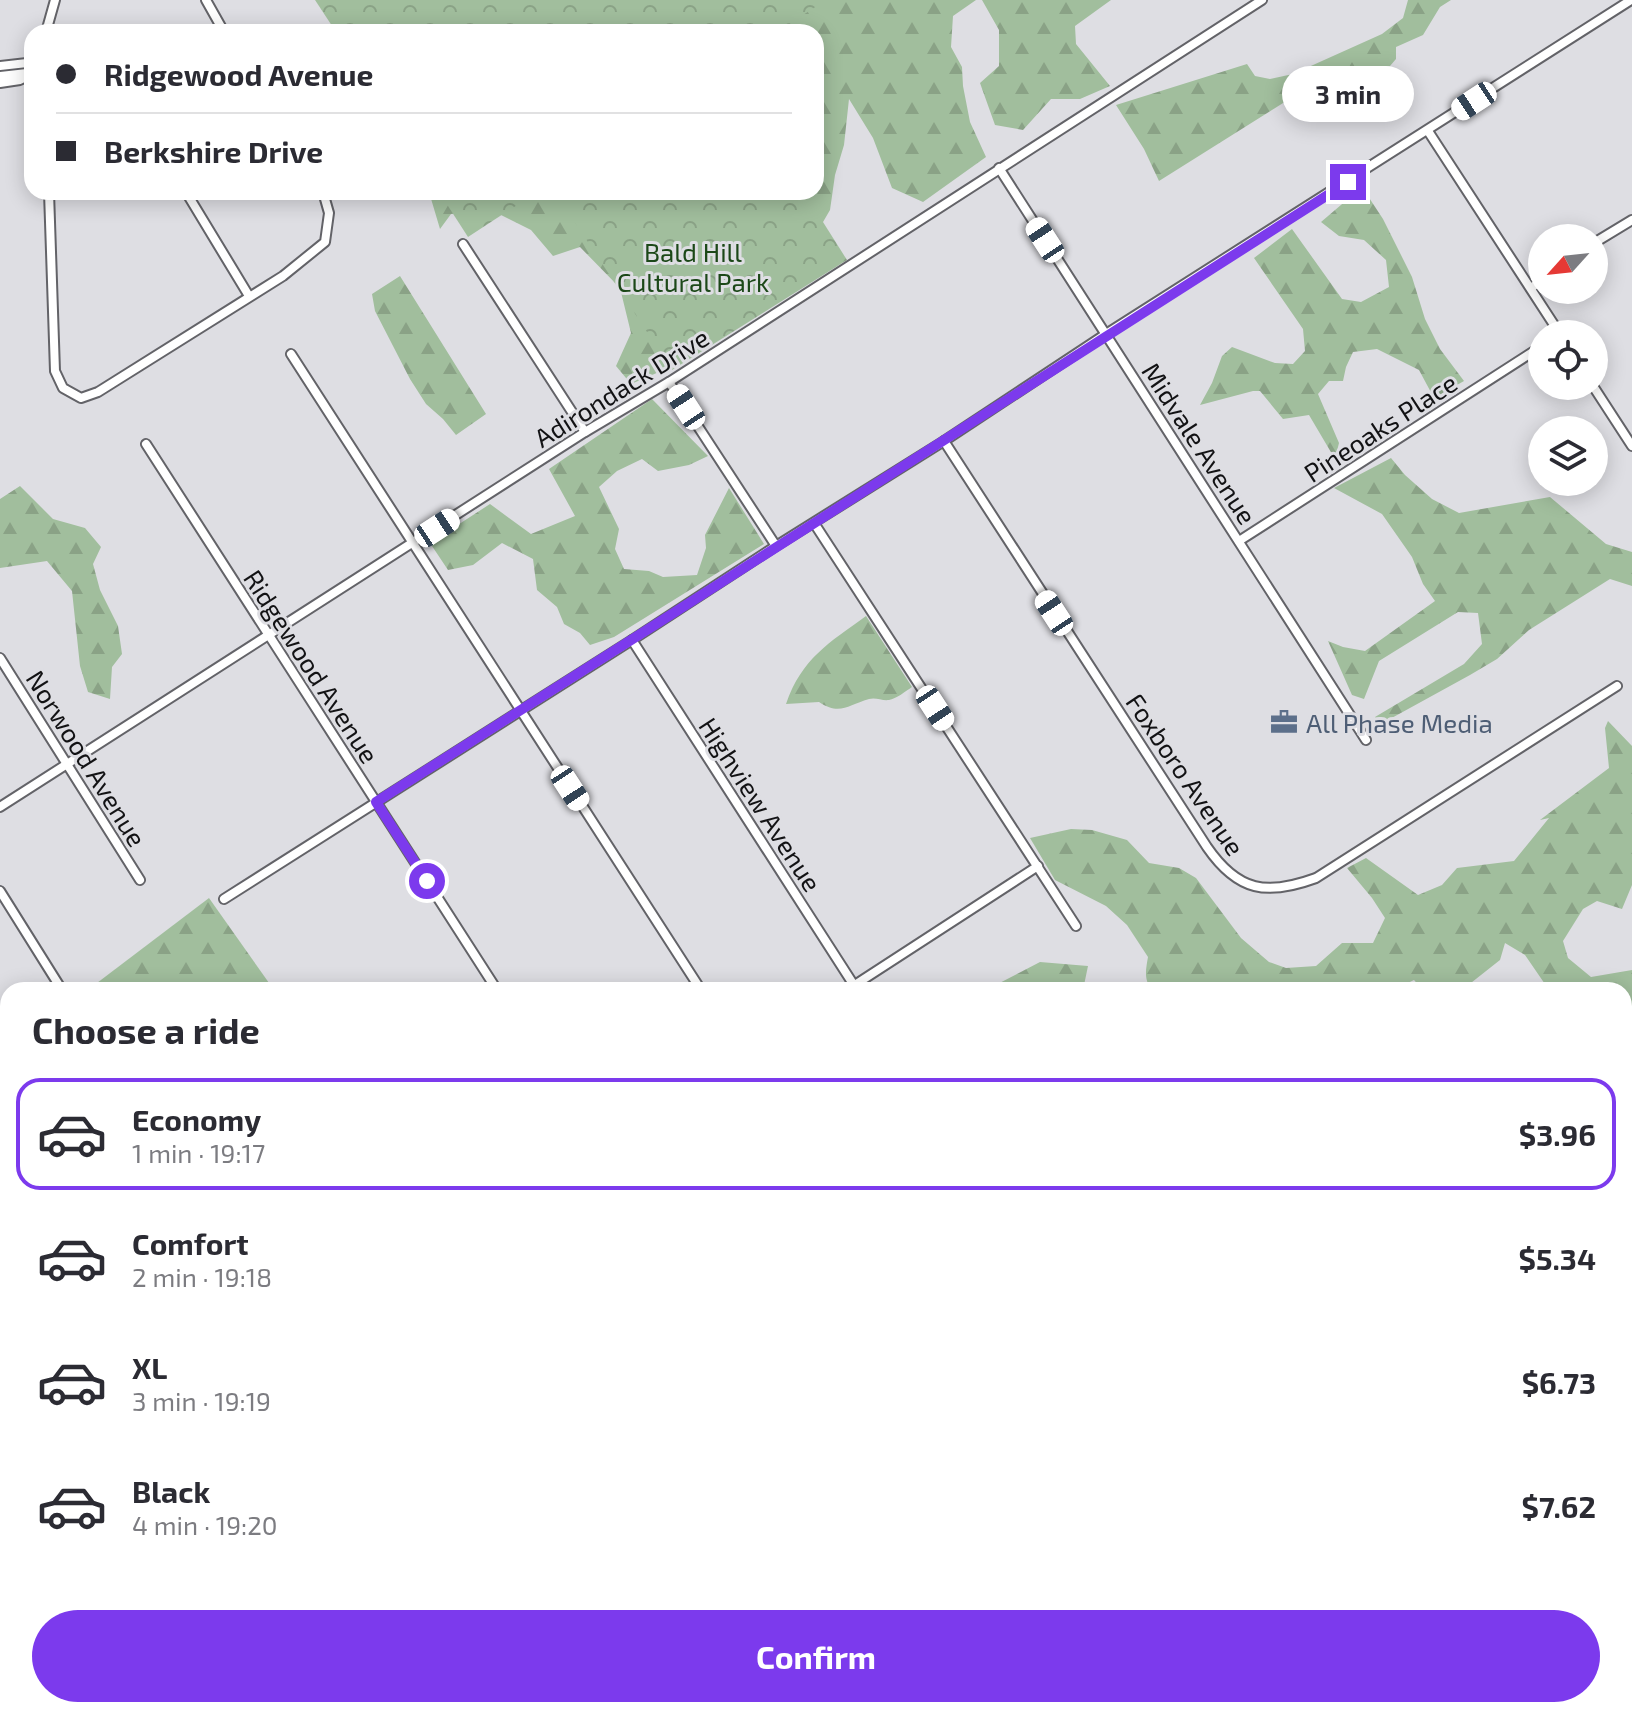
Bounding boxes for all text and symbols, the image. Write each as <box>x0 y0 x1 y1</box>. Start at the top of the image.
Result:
text: Ridgewood Avenue <box>104 56 374 92</box>
callout: 3 min <box>1282 66 1414 122</box>
text: 3 min <box>1315 78 1381 109</box>
car <box>1447 78 1501 124</box>
text: Berkshire Drive <box>104 133 323 169</box>
route end <box>1330 164 1366 200</box>
car <box>1022 213 1068 267</box>
north arrow <box>1528 224 1608 304</box>
map controls <box>1528 224 1608 496</box>
park label: Bald Hill Cultural Park <box>617 236 769 297</box>
button: locate <box>1528 320 1608 400</box>
street label: Adirondack Drive <box>528 321 714 453</box>
street label: Midvale Avenue <box>1136 357 1264 529</box>
street label: Pineoaks Place <box>1298 366 1462 488</box>
car <box>663 380 709 434</box>
button: layers <box>1528 416 1608 496</box>
car <box>410 505 464 551</box>
street label: Ridgewood Avenue <box>238 564 386 768</box>
car <box>1031 586 1077 640</box>
street label: Norwood Avenue <box>20 664 154 852</box>
car <box>912 681 958 735</box>
street label: Foxboro Avenue <box>1120 687 1252 861</box>
office icon: All Phase Media <box>1269 707 1299 737</box>
place label: All Phase Media <box>1306 707 1493 738</box>
street label: Highview Avenue <box>693 711 829 897</box>
car <box>547 761 593 815</box>
route start <box>409 863 445 899</box>
text: Choose a ride <box>32 1008 260 1051</box>
icon: car <box>36 1098 108 1170</box>
text: Economy <box>132 1101 261 1137</box>
text: $3.96 <box>1519 1116 1596 1152</box>
text: 1 min · 19:17 <box>132 1137 265 1168</box>
icon: car <box>36 1222 108 1294</box>
text: Comfort <box>132 1225 249 1261</box>
text: $5.34 <box>1519 1240 1596 1276</box>
text: 2 min · 19:18 <box>132 1261 272 1292</box>
icon: car <box>36 1346 108 1418</box>
text: XL <box>132 1349 167 1385</box>
text: $6.73 <box>1522 1364 1596 1400</box>
text: 3 min · 19:19 <box>132 1385 271 1416</box>
icon: car <box>36 1470 108 1542</box>
text: Black <box>132 1473 210 1509</box>
text: $7.62 <box>1522 1488 1596 1524</box>
text: 4 min · 19:20 <box>132 1509 278 1540</box>
button: Confirm <box>32 1610 1600 1702</box>

